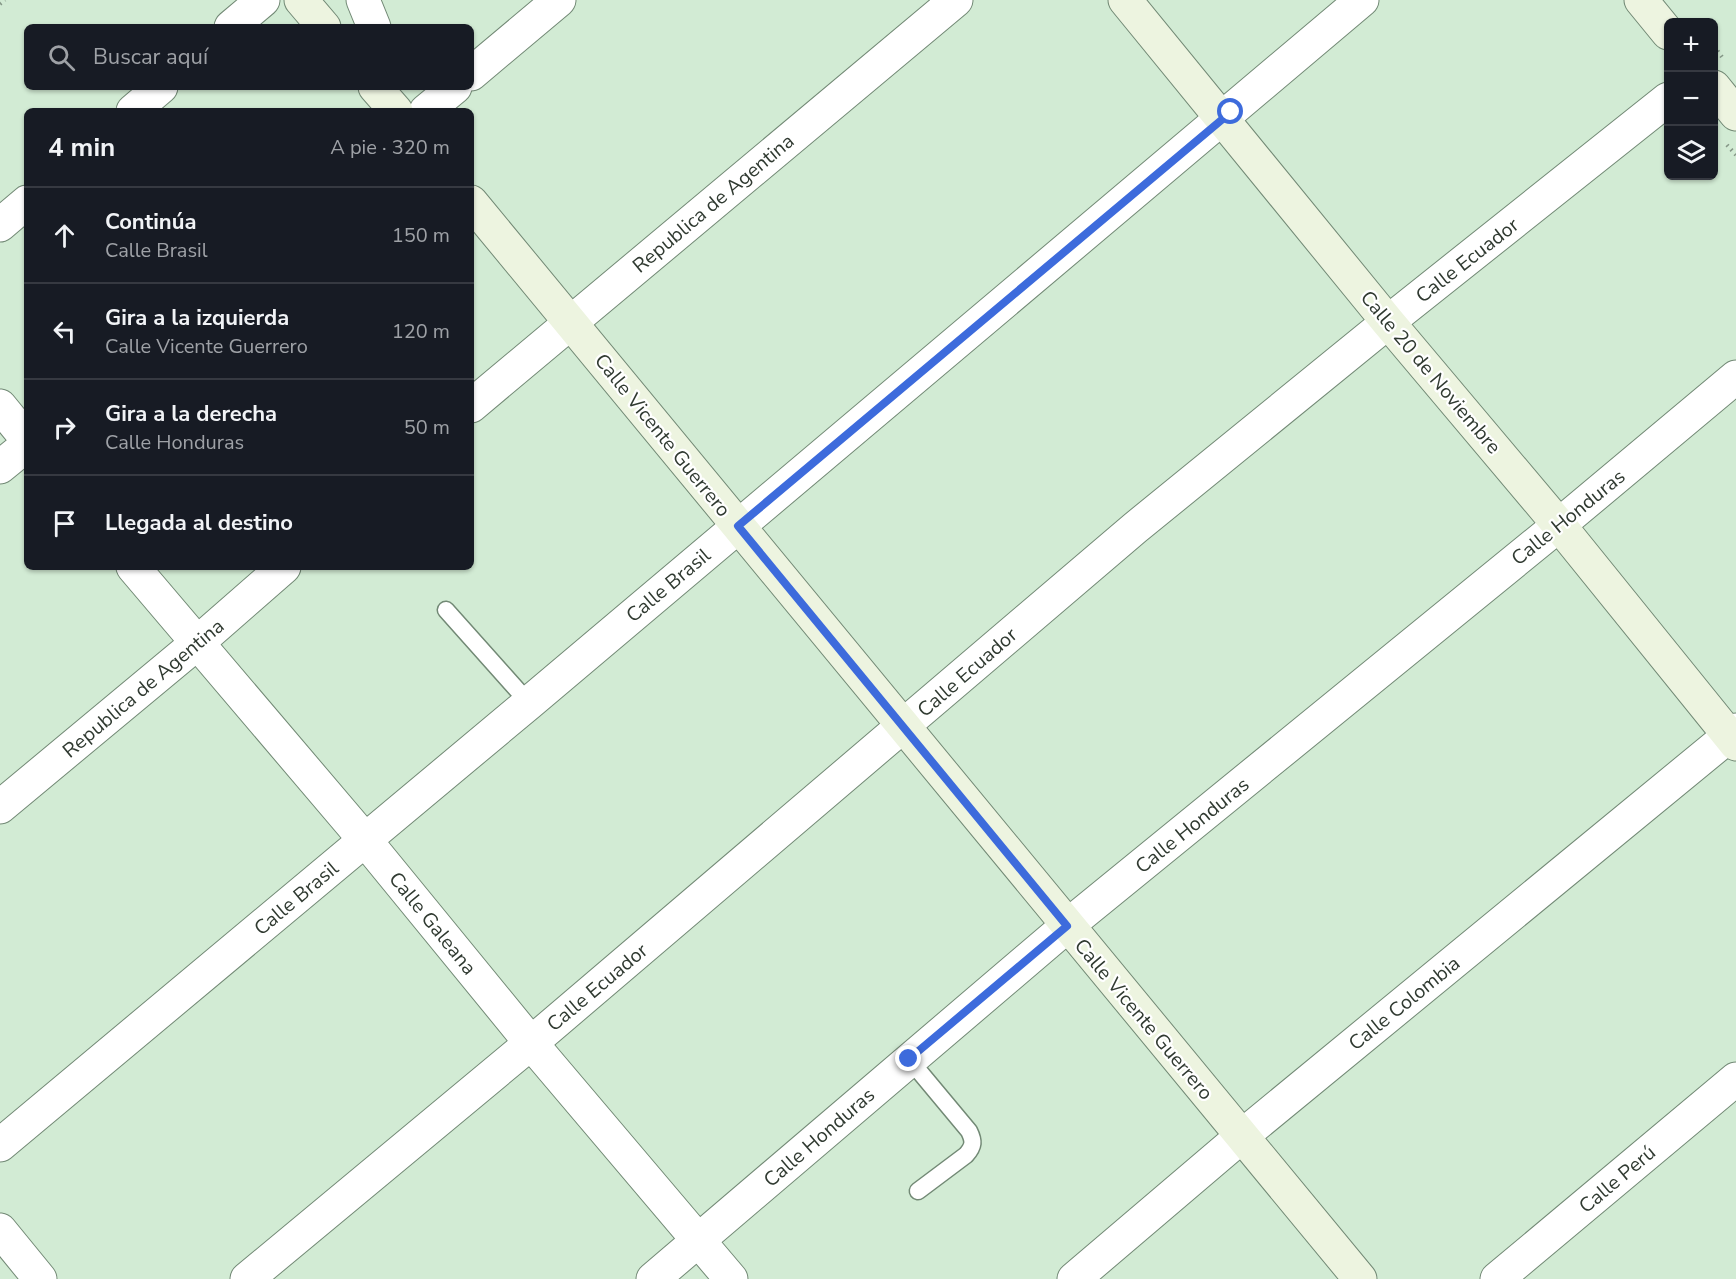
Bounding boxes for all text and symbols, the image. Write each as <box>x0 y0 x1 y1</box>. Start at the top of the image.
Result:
map controls <box>1664 18 1718 180</box>
button: + <box>1664 18 1718 72</box>
search box <box>24 24 474 90</box>
icon: search <box>45 41 78 74</box>
text: Buscar aquí <box>93 42 208 72</box>
button: − <box>1664 72 1718 126</box>
route start <box>1217 98 1243 124</box>
button: layers <box>1664 126 1718 180</box>
street label: Republica de Agentina <box>627 128 800 279</box>
text: 4 min <box>48 130 115 165</box>
text: A pie · 320 m <box>330 134 450 161</box>
text: Continúa <box>105 207 196 237</box>
street label: Calle Ecuador <box>1410 212 1524 309</box>
icon: ahead <box>48 219 81 252</box>
text: 150 m <box>392 222 450 249</box>
text: Calle Brasil <box>105 237 208 264</box>
street label: Calle 20 de Noviembre <box>1354 285 1507 460</box>
text: Gira a la izquierda <box>105 303 289 333</box>
icon: left <box>48 315 81 348</box>
text: 120 m <box>392 318 450 345</box>
text: Calle Vicente Guerrero <box>105 333 308 360</box>
street label: Calle Vicente Guerrero <box>588 348 737 523</box>
text: Gira a la derecha <box>105 399 277 429</box>
icon: right <box>48 411 81 444</box>
text: 50 m <box>404 414 450 441</box>
text: Calle Honduras <box>105 429 244 456</box>
street label: Calle Honduras <box>1506 463 1631 572</box>
icon: arrive <box>48 507 81 540</box>
text: Llegada al destino <box>105 508 293 538</box>
street label: Calle Brasil <box>620 542 716 629</box>
street label: Republica de Agentina <box>57 613 230 764</box>
street label: Calle Ecuador <box>912 622 1023 723</box>
street label: Calle Honduras <box>1130 771 1255 880</box>
street label: Calle Brasil <box>248 855 344 942</box>
street label: Calle Galeana <box>383 866 483 981</box>
street label: Calle Vicente Guerrero <box>1068 933 1219 1106</box>
street label: Calle Ecuador <box>541 937 653 1038</box>
street label: Calle Colombia <box>1343 950 1466 1057</box>
route end <box>895 1045 921 1071</box>
street label: Calle Honduras <box>758 1082 881 1193</box>
street label: Calle Perú <box>1573 1139 1661 1219</box>

